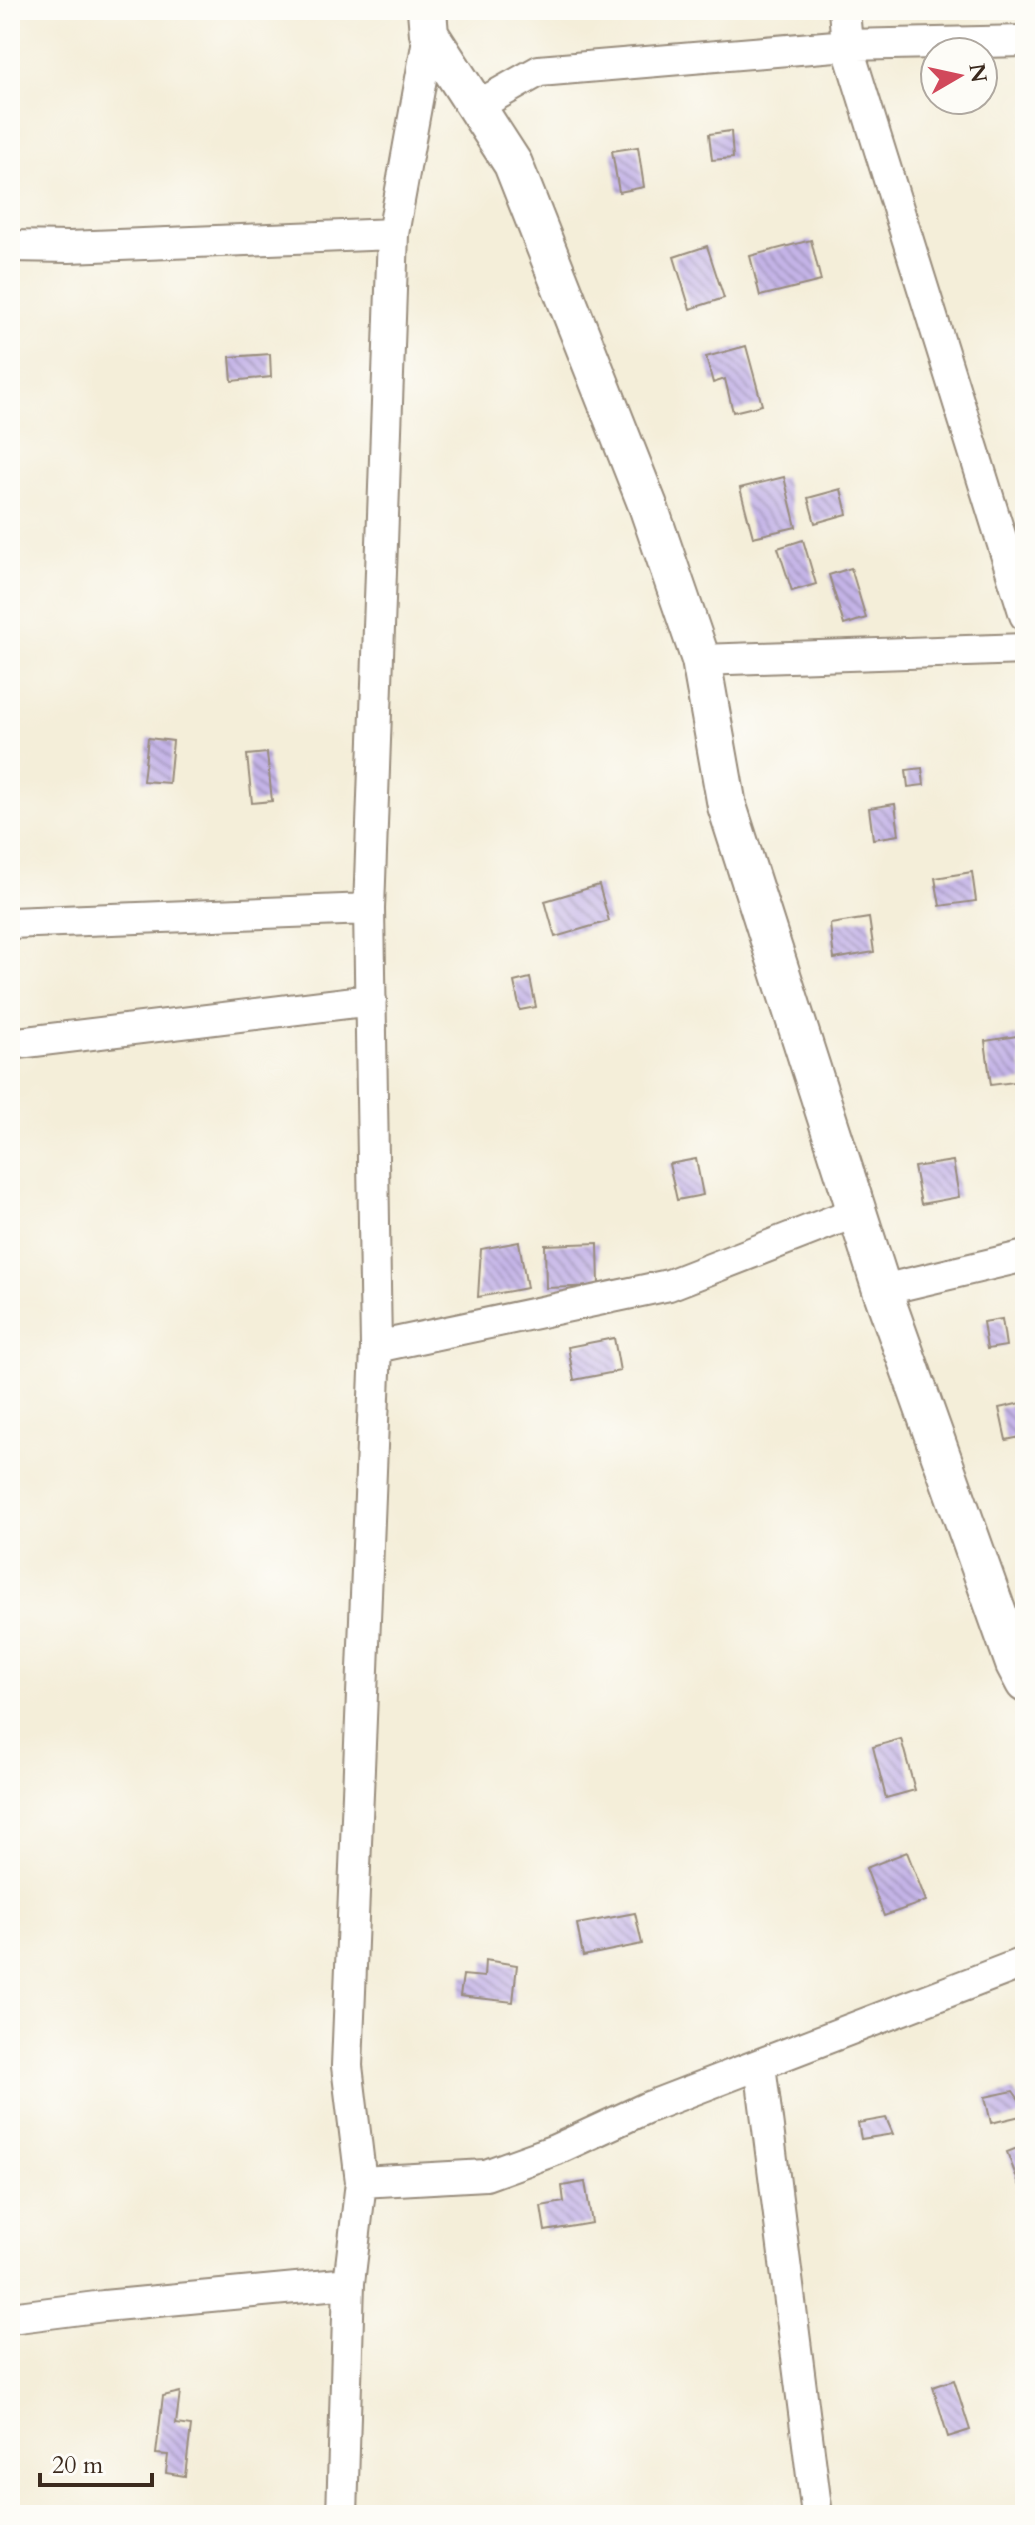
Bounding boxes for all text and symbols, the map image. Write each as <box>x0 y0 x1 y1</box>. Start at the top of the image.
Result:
north arrow <box>919 36 999 116</box>
text: N <box>961 61 994 85</box>
scale bar <box>40 2437 152 2487</box>
text: 20 m <box>52 2449 104 2482</box>

